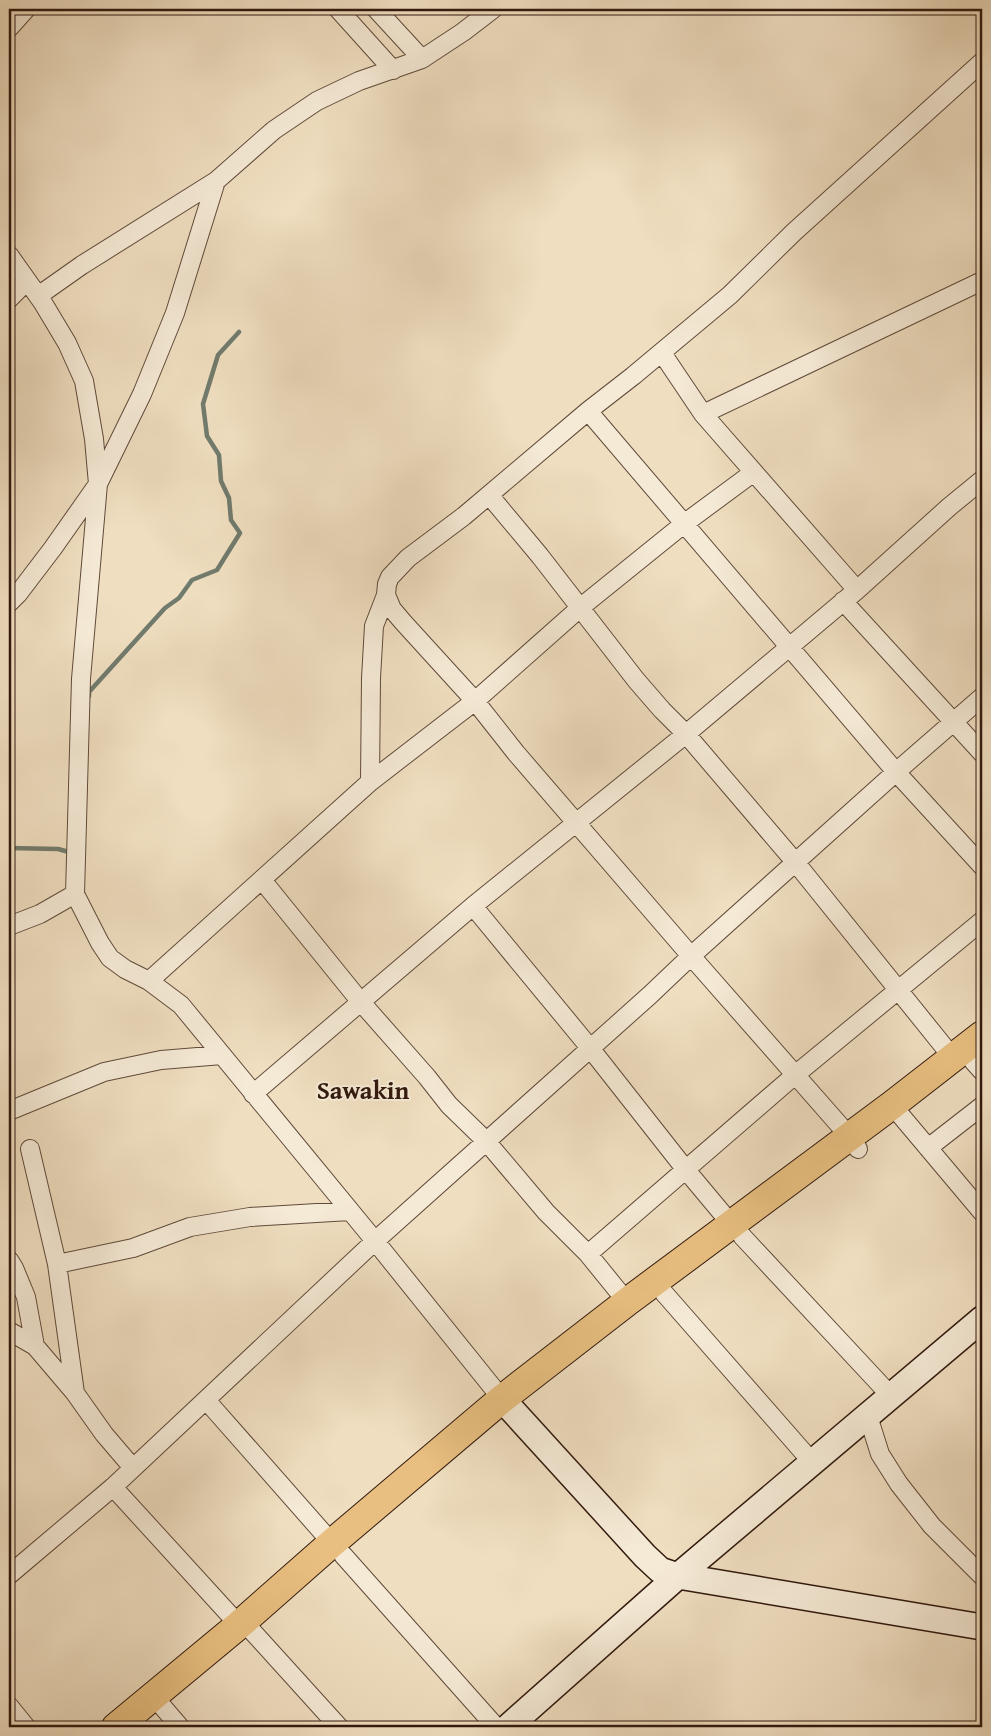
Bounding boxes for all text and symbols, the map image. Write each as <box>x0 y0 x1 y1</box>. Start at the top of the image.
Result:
district label: Sawakin <box>317 1072 410 1108</box>

